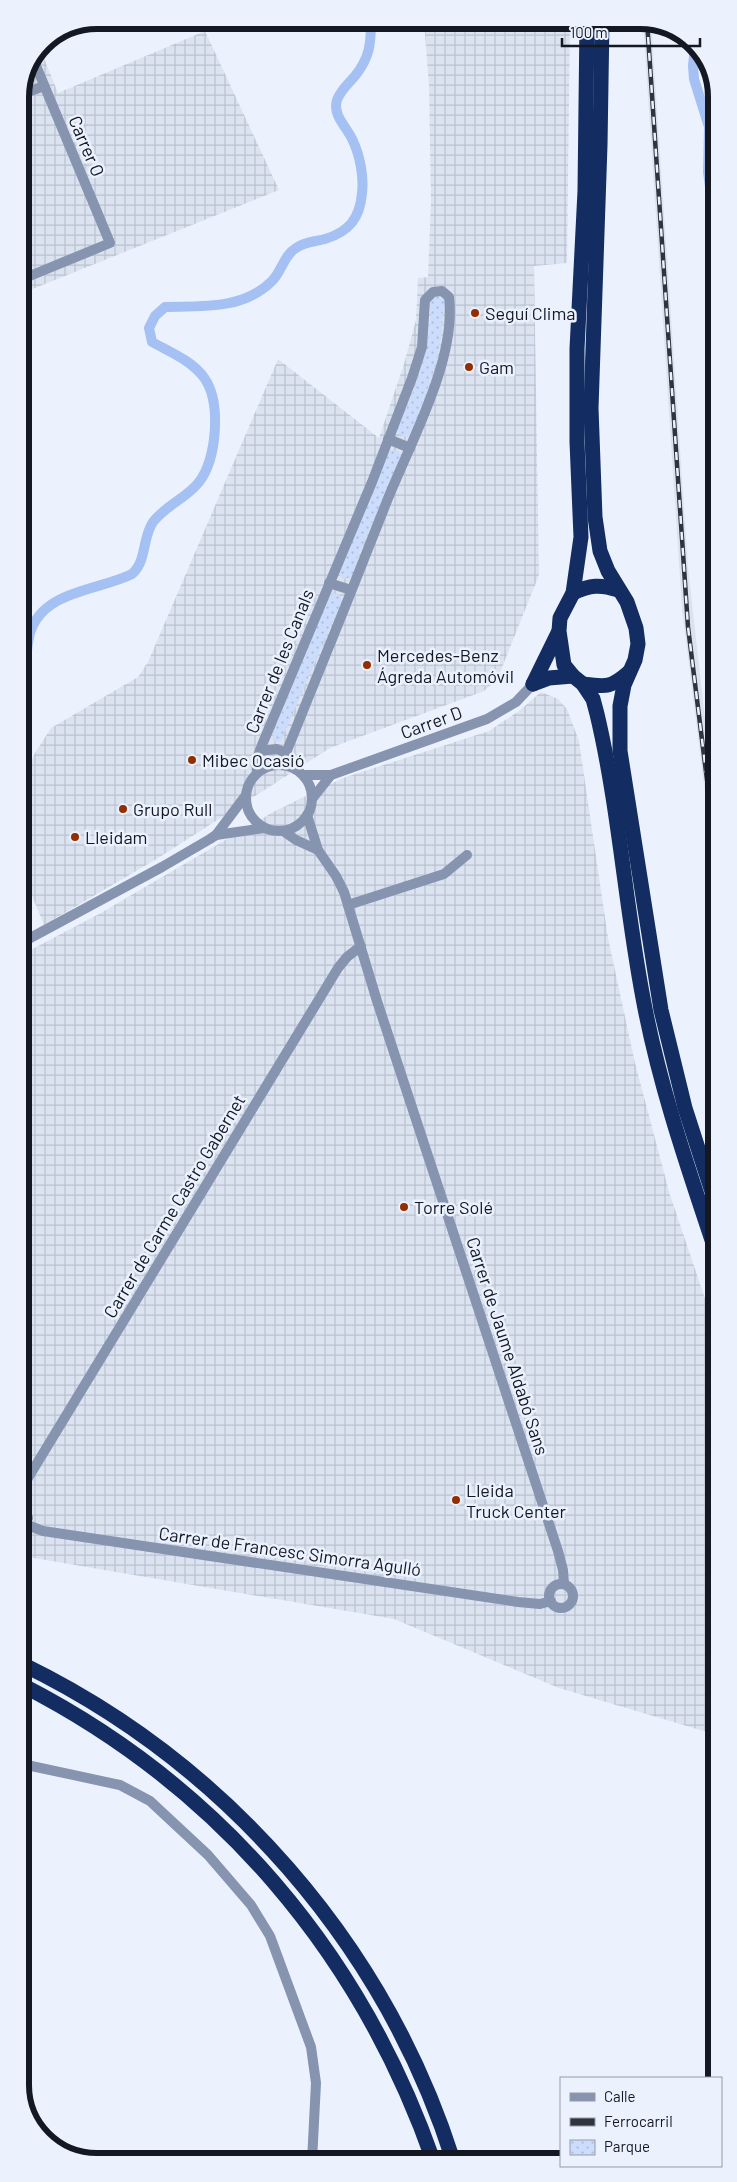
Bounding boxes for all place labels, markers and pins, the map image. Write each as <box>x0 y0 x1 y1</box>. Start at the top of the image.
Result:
place label: Seguí Clima <box>485 302 576 324</box>
marker: Seguí Clima <box>469 307 481 319</box>
place label: Gam <box>479 356 514 378</box>
marker: Gam <box>463 361 475 373</box>
place label: Mercedes-Benz Ágreda Automóvil <box>377 644 514 687</box>
marker: Mercedes-Benz Ágreda Automóvil <box>361 659 373 671</box>
place label: Mibec Ocasió <box>202 749 304 771</box>
marker: Mibec Ocasió <box>186 754 198 766</box>
place label: Grupo Rull <box>133 798 212 820</box>
marker: Grupo Rull <box>117 803 129 815</box>
place label: Lleidam <box>85 826 147 848</box>
marker: Lleidam <box>69 831 81 843</box>
place label: Torre Solé <box>414 1196 493 1218</box>
marker: Torre Solé <box>398 1201 410 1213</box>
place label: Lleida Truck Center <box>466 1479 567 1522</box>
marker: Lleida Truck Center <box>450 1494 462 1506</box>

